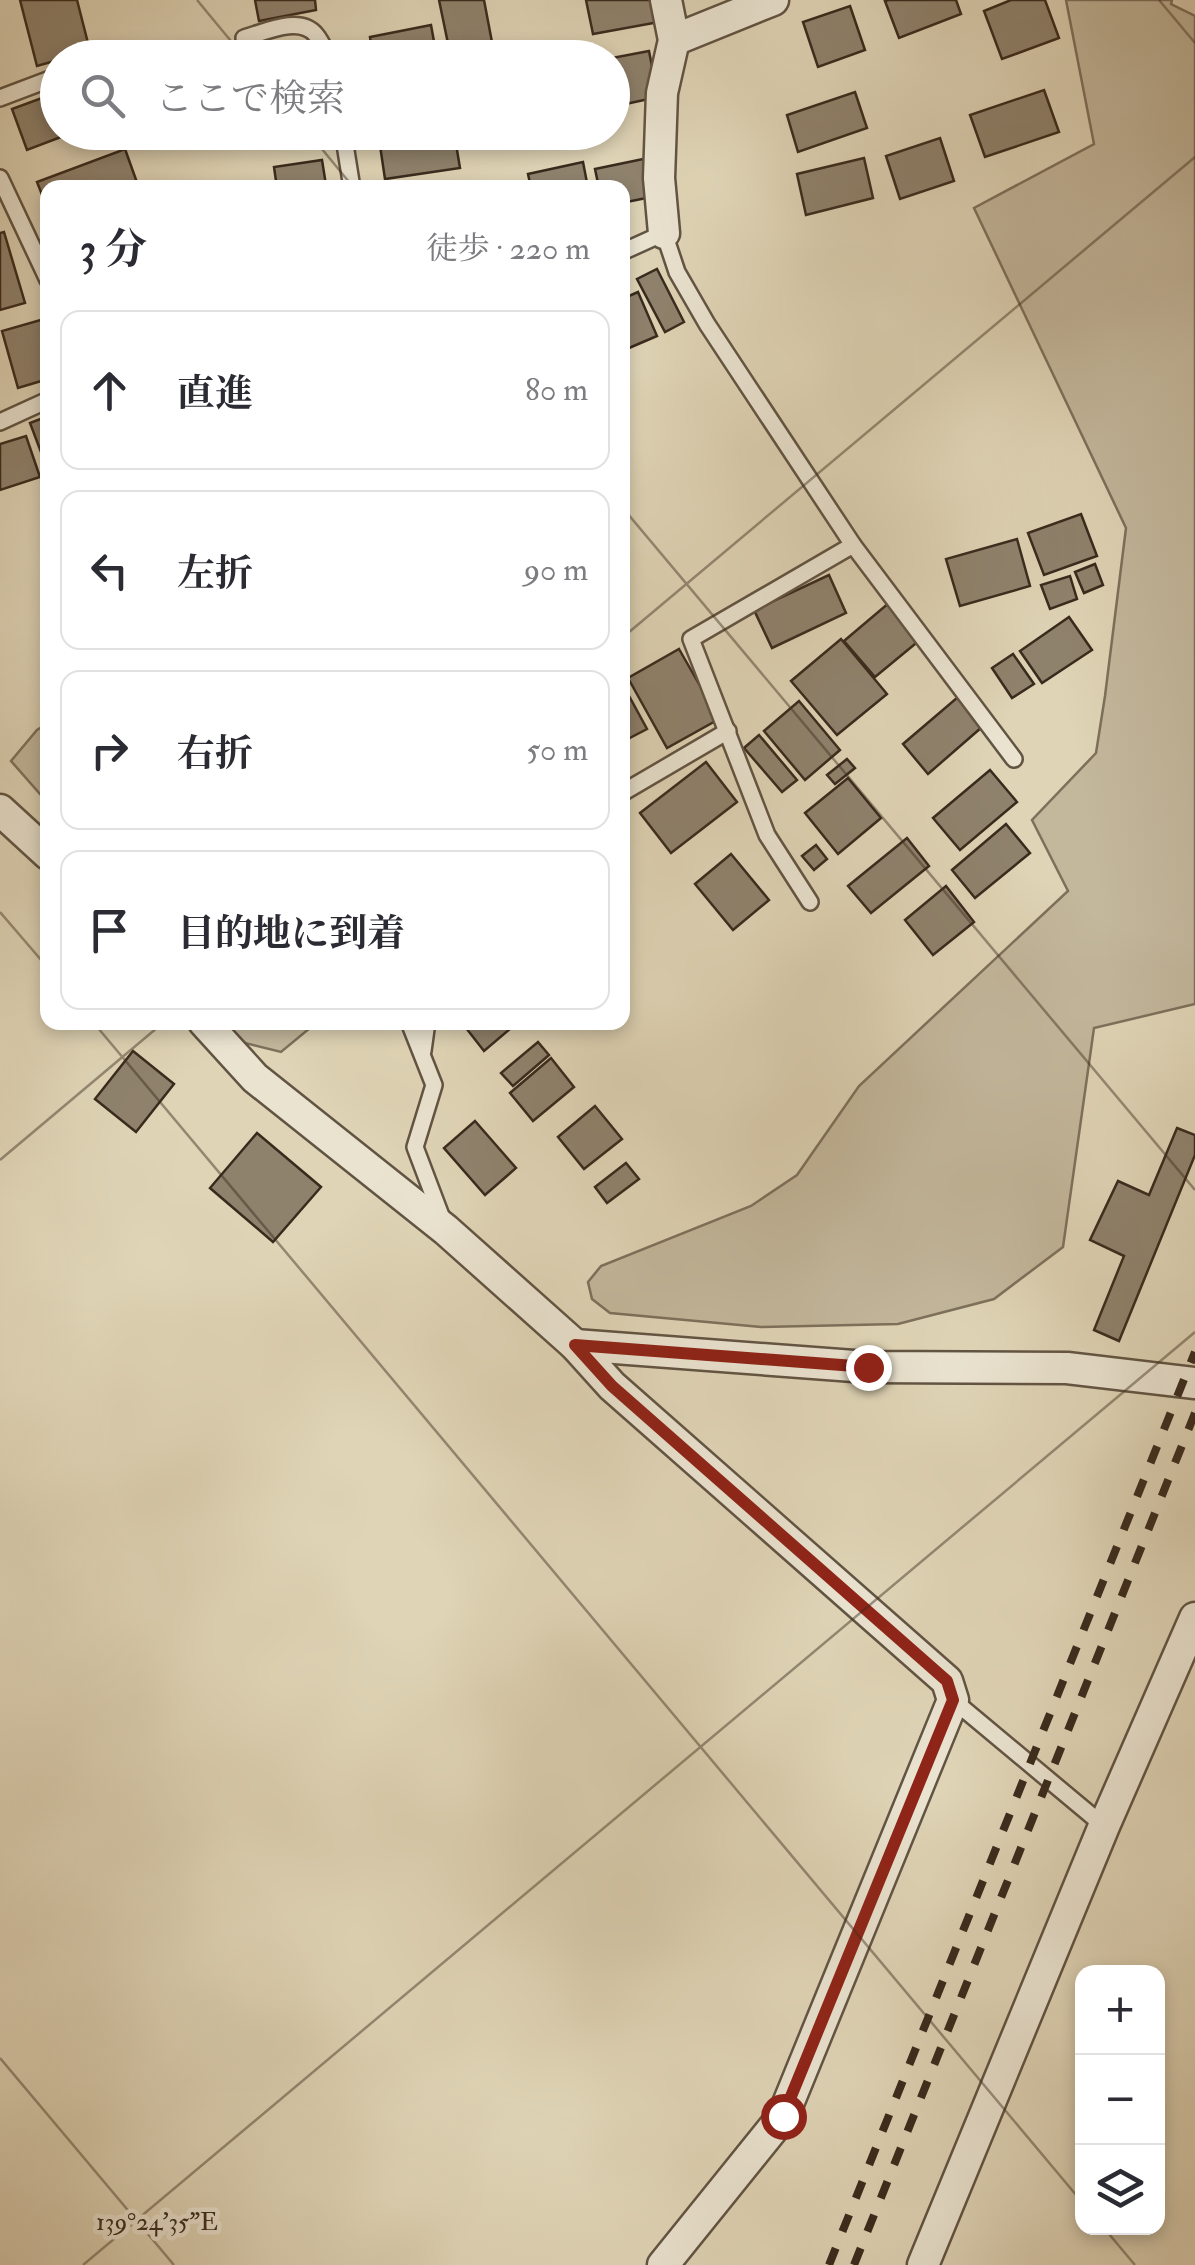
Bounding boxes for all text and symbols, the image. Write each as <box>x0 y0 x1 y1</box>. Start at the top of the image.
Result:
search box <box>40 40 630 150</box>
icon: search <box>75 68 130 123</box>
text: ここで検索 <box>155 75 345 123</box>
text: 3 分 <box>80 224 147 276</box>
text: 徒歩 · 220 m <box>426 229 590 269</box>
icon: ahead <box>82 363 137 418</box>
text: 直進 <box>177 370 253 418</box>
text: 80 m <box>525 370 588 410</box>
icon: left <box>82 543 137 598</box>
text: 左折 <box>177 550 253 598</box>
text: 90 m <box>524 550 588 590</box>
icon: right <box>82 723 137 778</box>
text: 右折 <box>177 730 253 778</box>
text: 50 m <box>526 730 588 770</box>
icon: arrive <box>82 903 137 958</box>
text: 目的地に到着 <box>177 910 405 958</box>
route end <box>846 1345 892 1391</box>
map controls <box>1075 1965 1165 2235</box>
button: + <box>1075 1965 1165 2055</box>
button: − <box>1075 2055 1165 2145</box>
route start <box>761 2094 807 2140</box>
button: layers <box>1075 2145 1165 2235</box>
text: 139°24'35"E <box>96 2207 218 2238</box>

